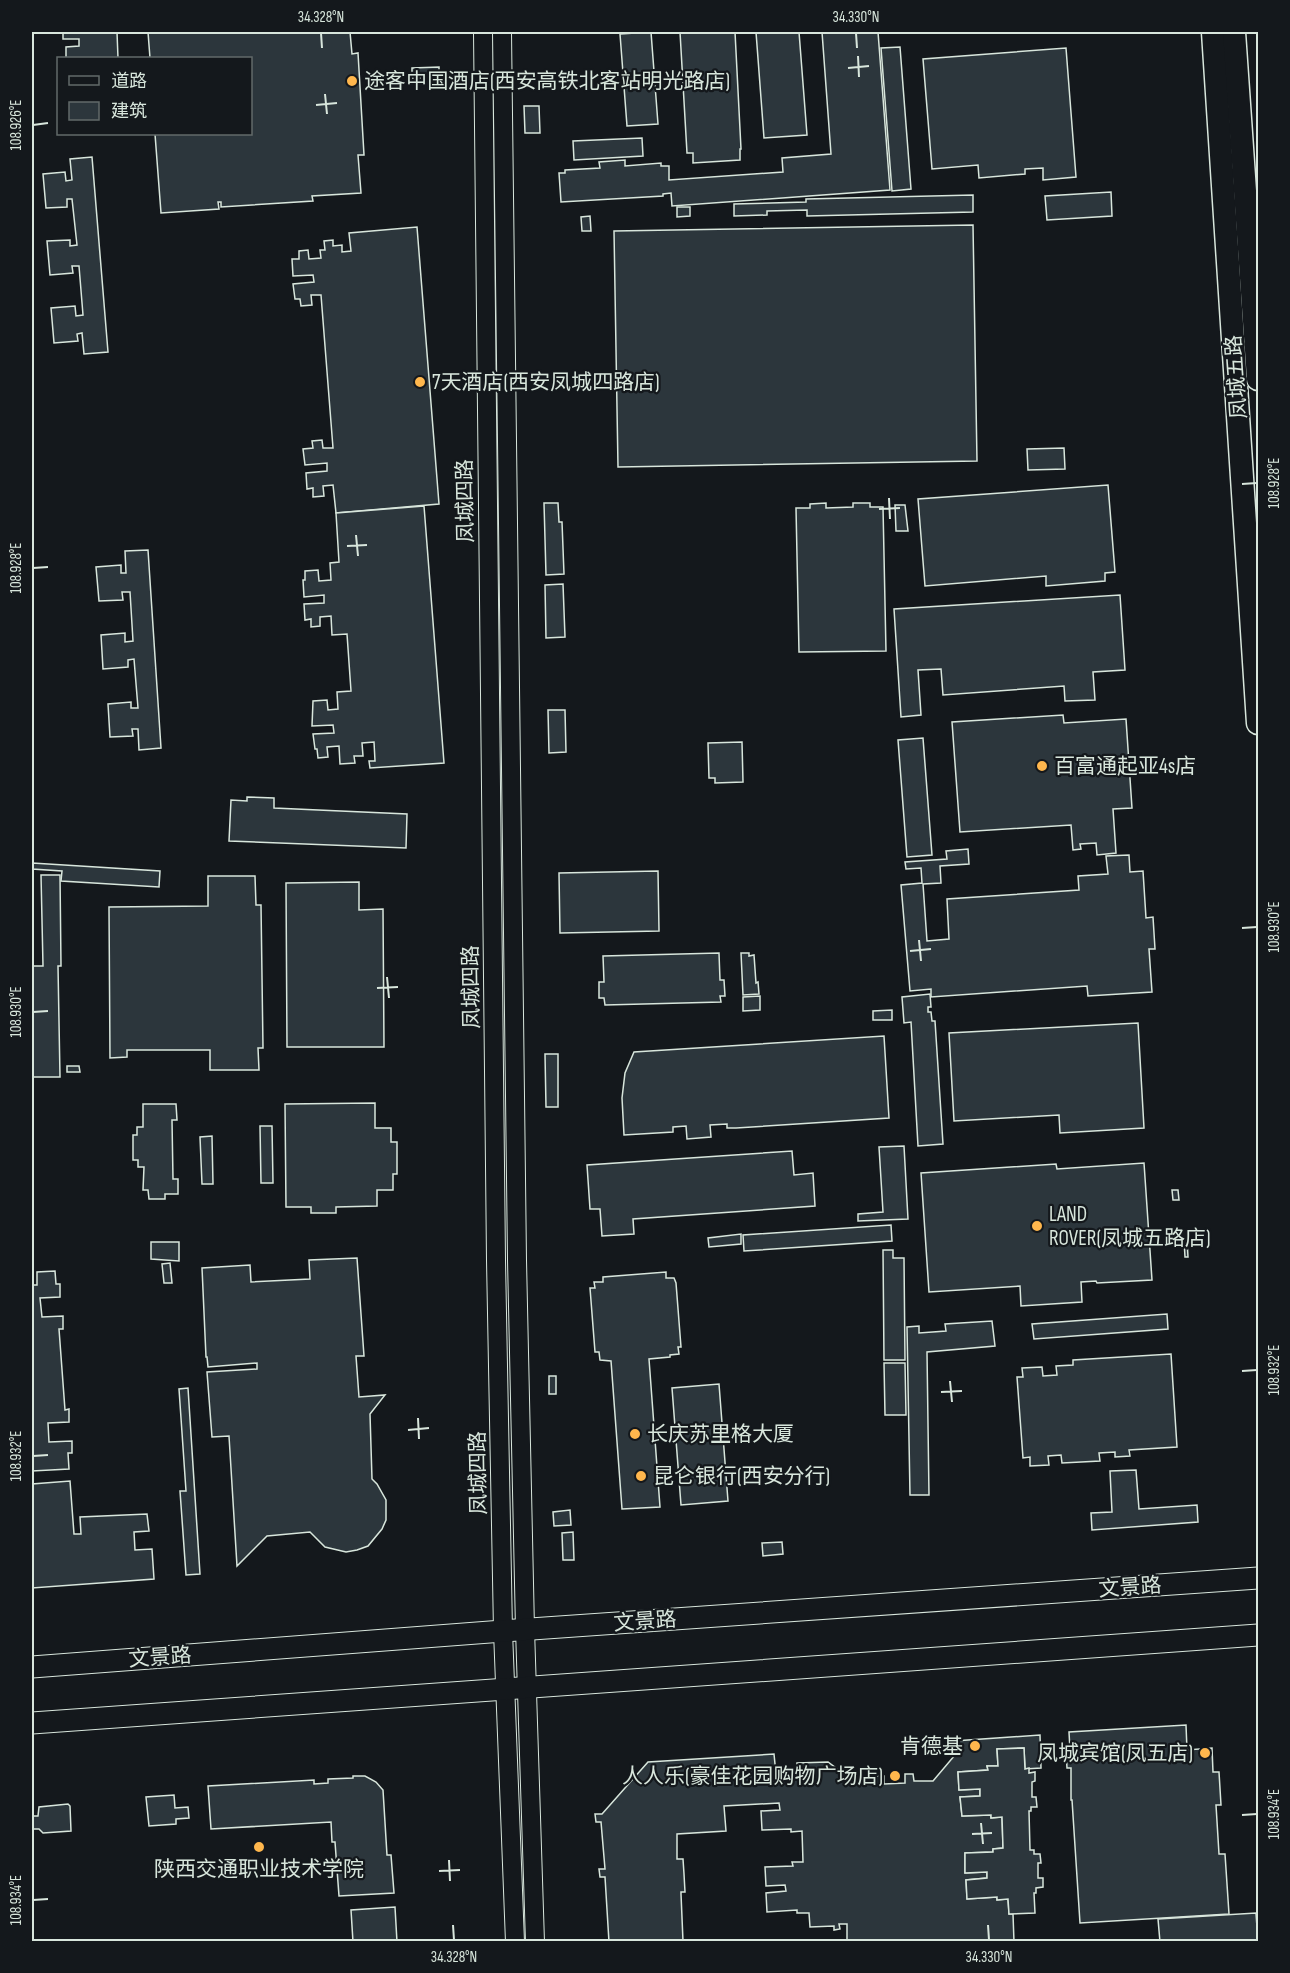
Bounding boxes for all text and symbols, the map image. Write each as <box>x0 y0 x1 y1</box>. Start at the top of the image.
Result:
text: 34.328°N <box>298 8 344 27</box>
text: 34.330°N <box>833 8 879 27</box>
legend <box>57 57 252 135</box>
place label: 途客中国酒店(西安高铁北客站明光路店) <box>364 69 730 94</box>
text: 道路 <box>111 71 147 92</box>
marker: 途客中国酒店(西安高铁北客站明光路店) <box>345 74 359 88</box>
text: 108.926°E <box>7 100 26 151</box>
text: 建筑 <box>111 101 147 122</box>
street label: 凤城五路 <box>1221 334 1252 420</box>
place label: 7天酒店(西安凤城四路店) <box>432 370 660 395</box>
marker: 7天酒店(西安凤城四路店) <box>413 375 427 389</box>
text: 108.928°E <box>1265 458 1284 508</box>
street label: 凤城四路 <box>452 459 479 543</box>
text: 108.928°E <box>7 543 26 593</box>
place label: 百富通起亚4s店 <box>1054 754 1196 779</box>
marker: 百富通起亚4s店 <box>1035 759 1049 773</box>
text: 108.930°E <box>1265 901 1284 953</box>
street label: 凤城四路 <box>458 945 485 1029</box>
text: 108.930°E <box>7 986 26 1038</box>
place label: LAND ROVER(凤城五路店) <box>1049 1202 1211 1251</box>
marker: LAND ROVER(凤城五路店) <box>1030 1219 1044 1233</box>
text: 108.932°E <box>1265 1345 1284 1395</box>
place label: 长庆苏里格大厦 <box>647 1422 794 1447</box>
marker: 长庆苏里格大厦 <box>628 1427 642 1441</box>
text: 108.932°E <box>7 1431 26 1481</box>
street label: 凤城四路 <box>465 1431 492 1515</box>
place label: 昆仑银行(西安分行) <box>653 1464 830 1489</box>
marker: 昆仑银行(西安分行) <box>634 1469 648 1483</box>
street label: 文景路 <box>1098 1573 1162 1602</box>
street label: 文景路 <box>613 1607 677 1636</box>
street label: 文景路 <box>128 1643 192 1672</box>
place label: 肯德基 <box>900 1734 963 1759</box>
marker: 肯德基 <box>968 1739 982 1753</box>
place label: 凤城宾馆(凤五店) <box>1037 1741 1193 1766</box>
marker: 凤城宾馆(凤五店) <box>1198 1746 1212 1760</box>
place label: 人人乐(豪佳花园购物广场店) <box>622 1764 883 1789</box>
marker: 人人乐(豪佳花园购物广场店) <box>888 1769 902 1783</box>
text: 108.934°E <box>1265 1789 1284 1839</box>
marker: 陕西交通职业技术学院 <box>252 1840 266 1854</box>
place label: 陕西交通职业技术学院 <box>154 1857 364 1882</box>
text: 108.934°E <box>7 1875 26 1925</box>
text: 34.328°N <box>431 1948 477 1967</box>
text: 34.330°N <box>966 1948 1012 1967</box>

